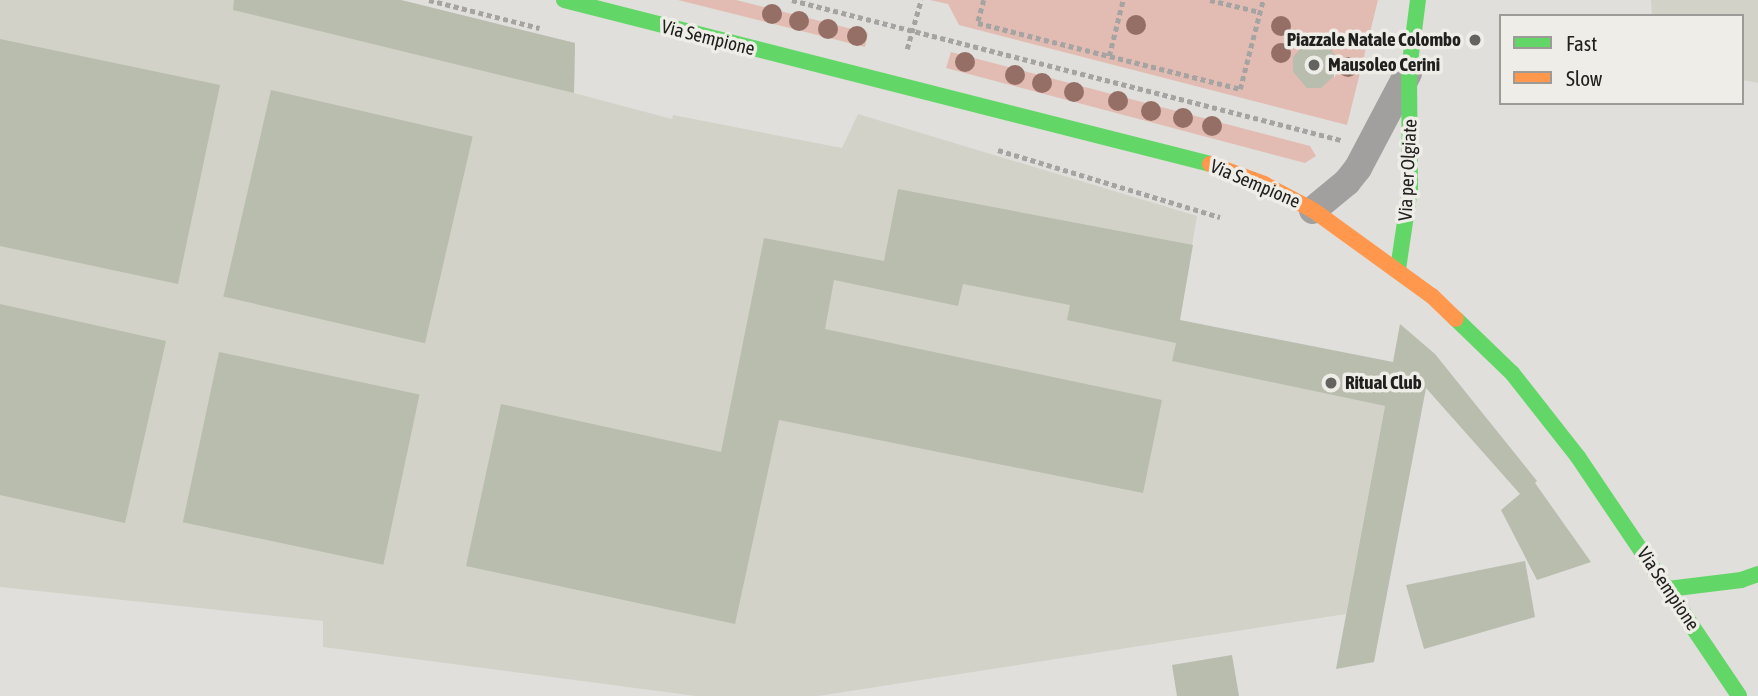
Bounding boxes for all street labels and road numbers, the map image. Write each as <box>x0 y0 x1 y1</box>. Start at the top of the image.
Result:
street label: Via Sempione <box>659 15 757 61</box>
street label: Via per Olgiate <box>1394 118 1422 222</box>
street label: Via Sempione <box>1207 155 1303 213</box>
street label: Via Sempione <box>1632 543 1704 635</box>

